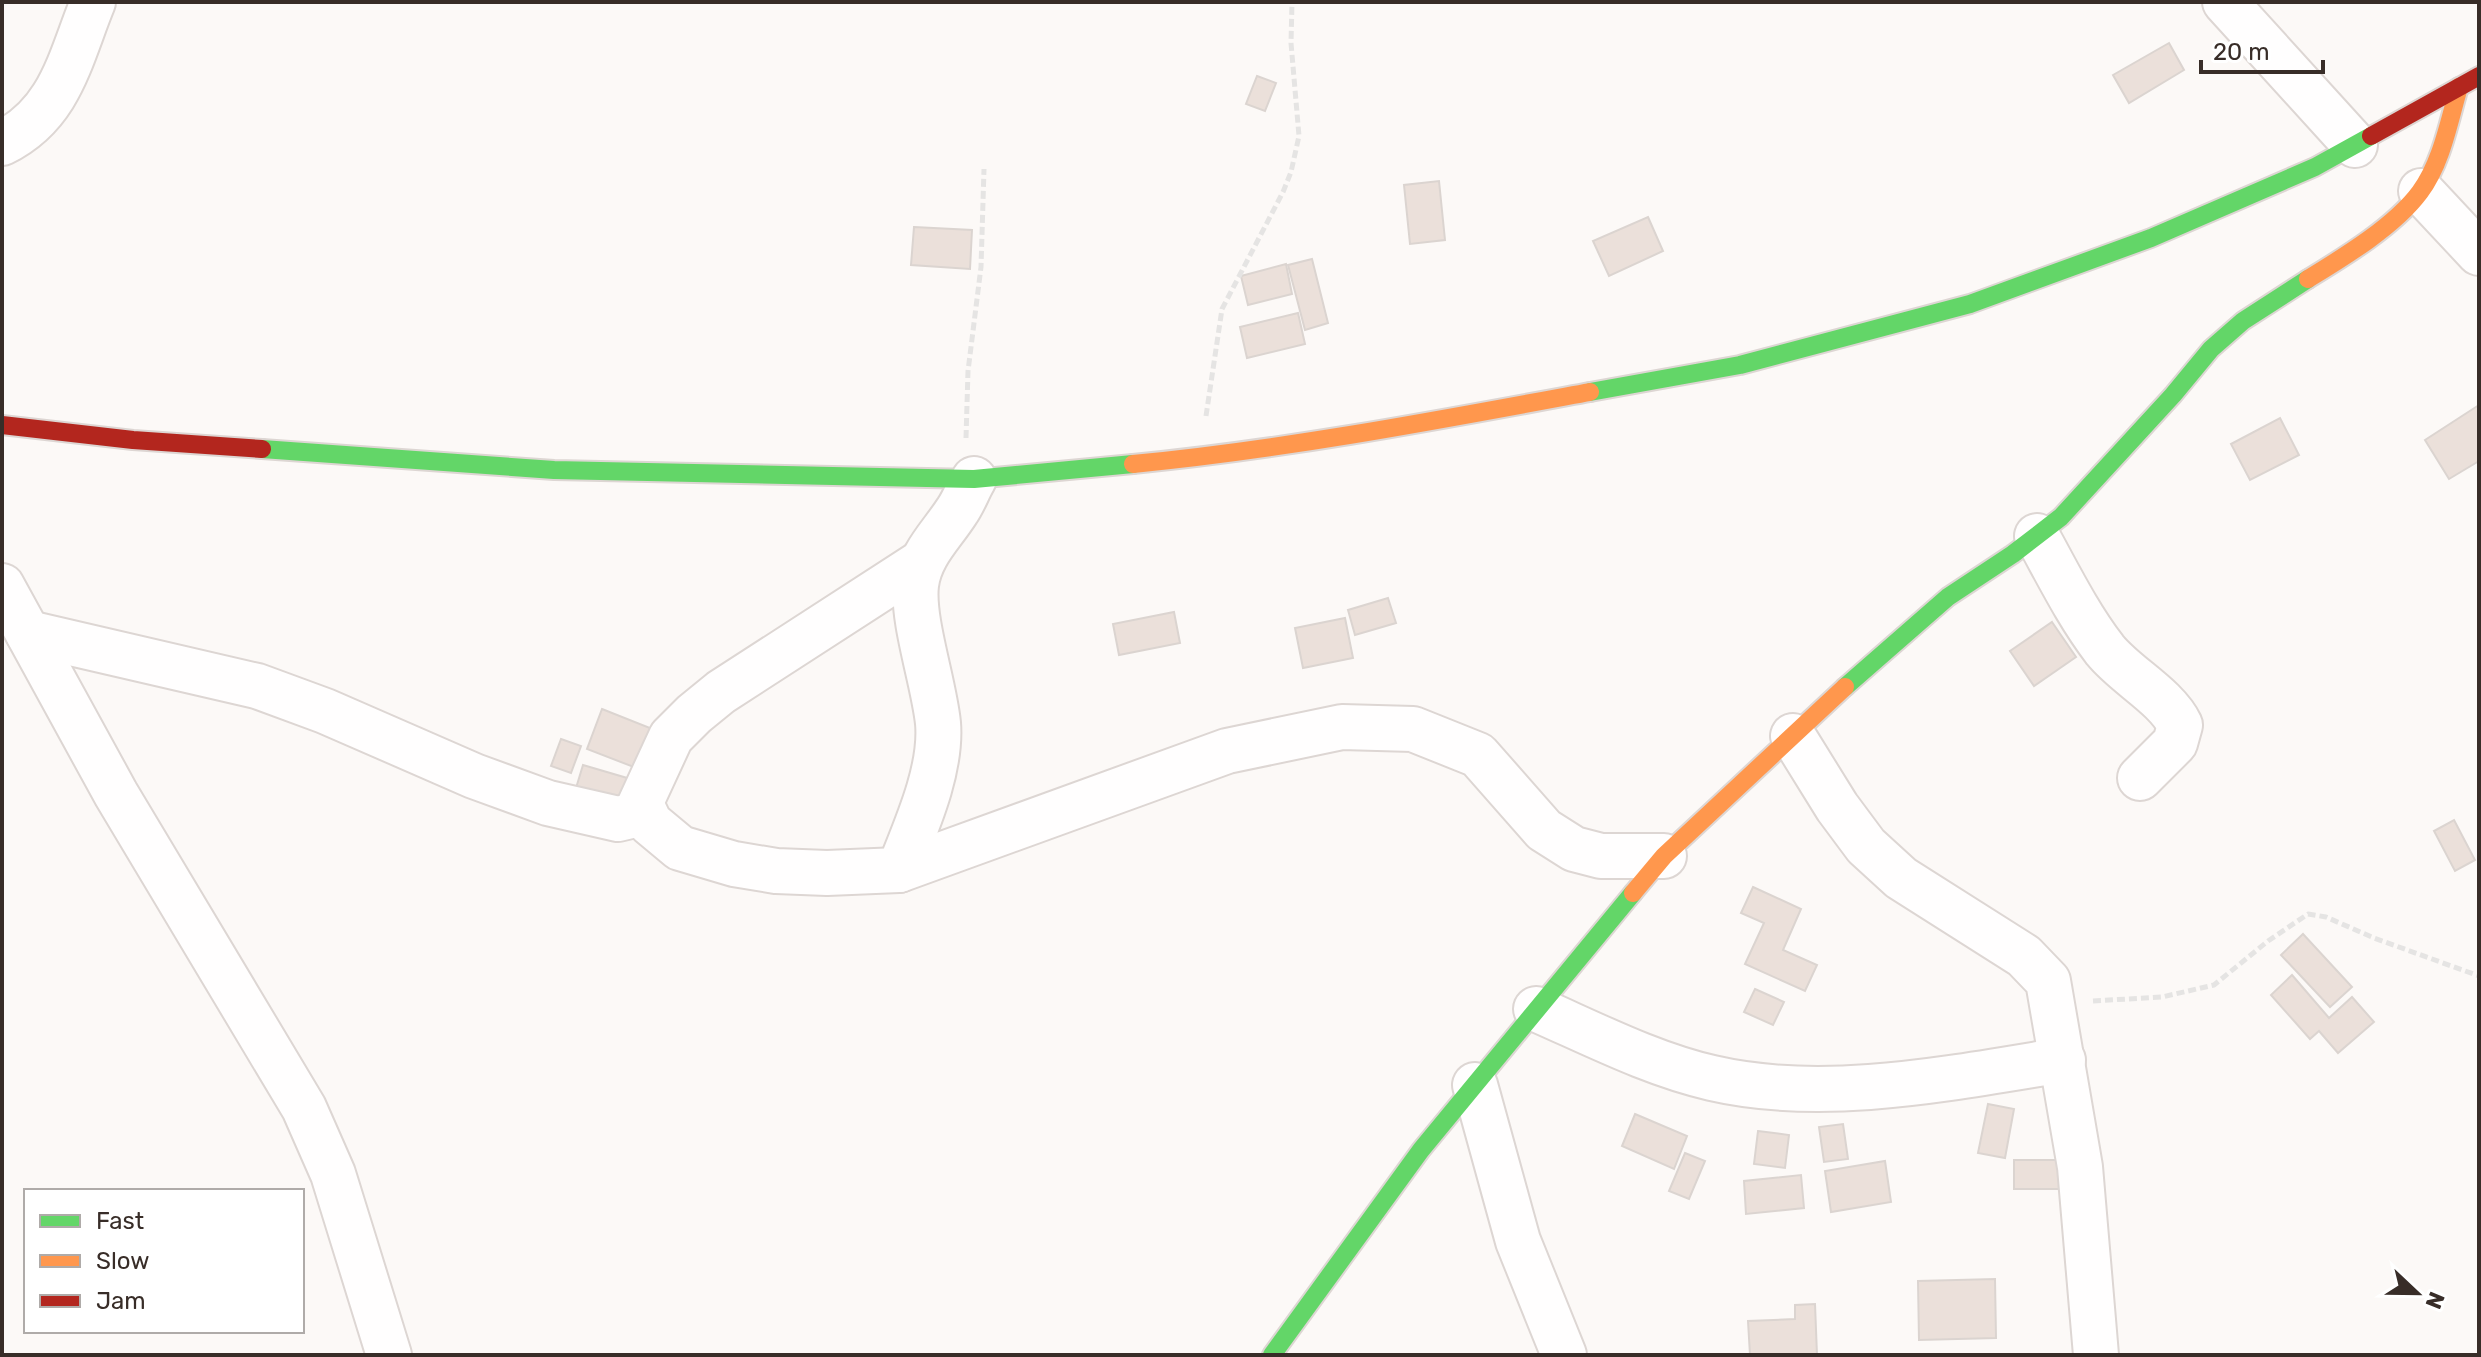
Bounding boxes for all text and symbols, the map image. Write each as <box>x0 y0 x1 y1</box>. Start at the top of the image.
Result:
scale bar <box>2201 24 2323 74</box>
text: 20 m <box>2213 38 2270 66</box>
legend <box>24 1189 304 1333</box>
text: Fast <box>96 1207 144 1235</box>
text: Slow <box>96 1247 149 1275</box>
north arrow <box>2377 1253 2457 1333</box>
text: Jam <box>96 1287 146 1315</box>
text: N <box>2420 1288 2451 1313</box>

